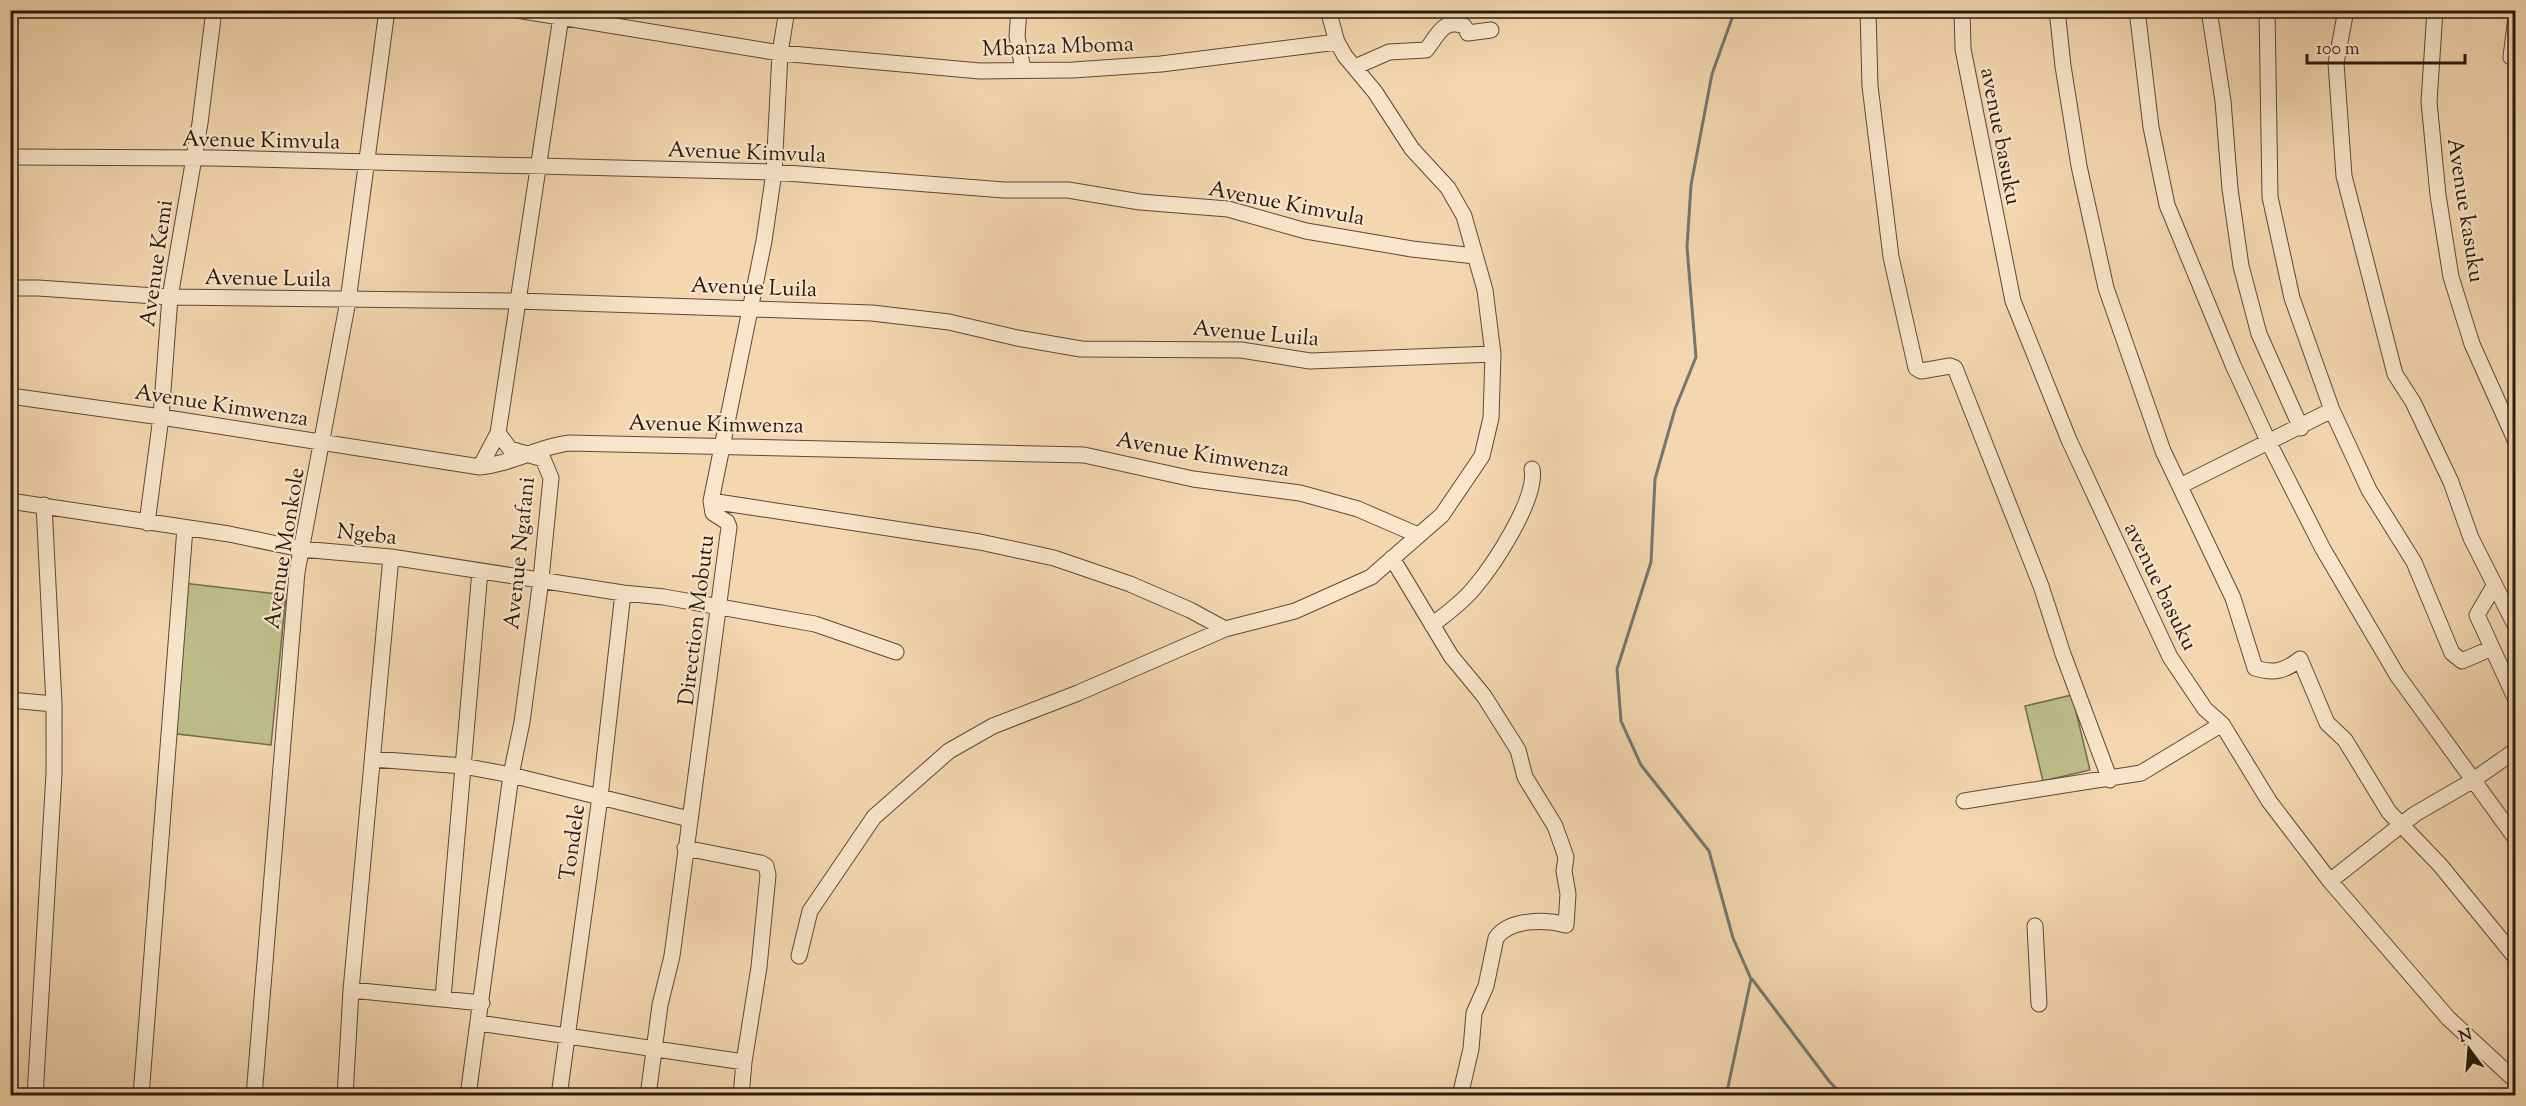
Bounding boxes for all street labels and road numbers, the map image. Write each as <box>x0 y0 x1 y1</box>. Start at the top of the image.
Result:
street label: Mbanza Mboma <box>982 29 1135 67</box>
street label: avenue basuku <box>1970 65 2028 208</box>
street label: Avenue Kimvula <box>182 125 340 159</box>
street label: Avenue Kimvula <box>667 135 827 173</box>
street label: Avenue kasuku <box>2437 136 2491 285</box>
street label: Avenue Kimvula <box>1206 174 1367 236</box>
street label: Avenue Kemi <box>133 198 183 329</box>
street label: Avenue Luila <box>204 263 332 297</box>
street label: Avenue Luila <box>690 271 818 307</box>
street label: Avenue Luila <box>1191 314 1320 356</box>
street label: Avenue Kimwenza <box>132 377 311 436</box>
street label: Avenue Kimwenza <box>628 408 804 444</box>
street label: Avenue Kimwenza <box>1113 425 1292 487</box>
street label: Avenue Monkole <box>257 466 314 631</box>
street label: Avenue Ngafani <box>497 475 545 631</box>
street label: Ngeba <box>335 517 398 555</box>
street label: avenue basuku <box>2114 518 2204 657</box>
street label: Direction Mobutu <box>672 533 724 708</box>
street label: Tondele <box>553 802 595 883</box>

